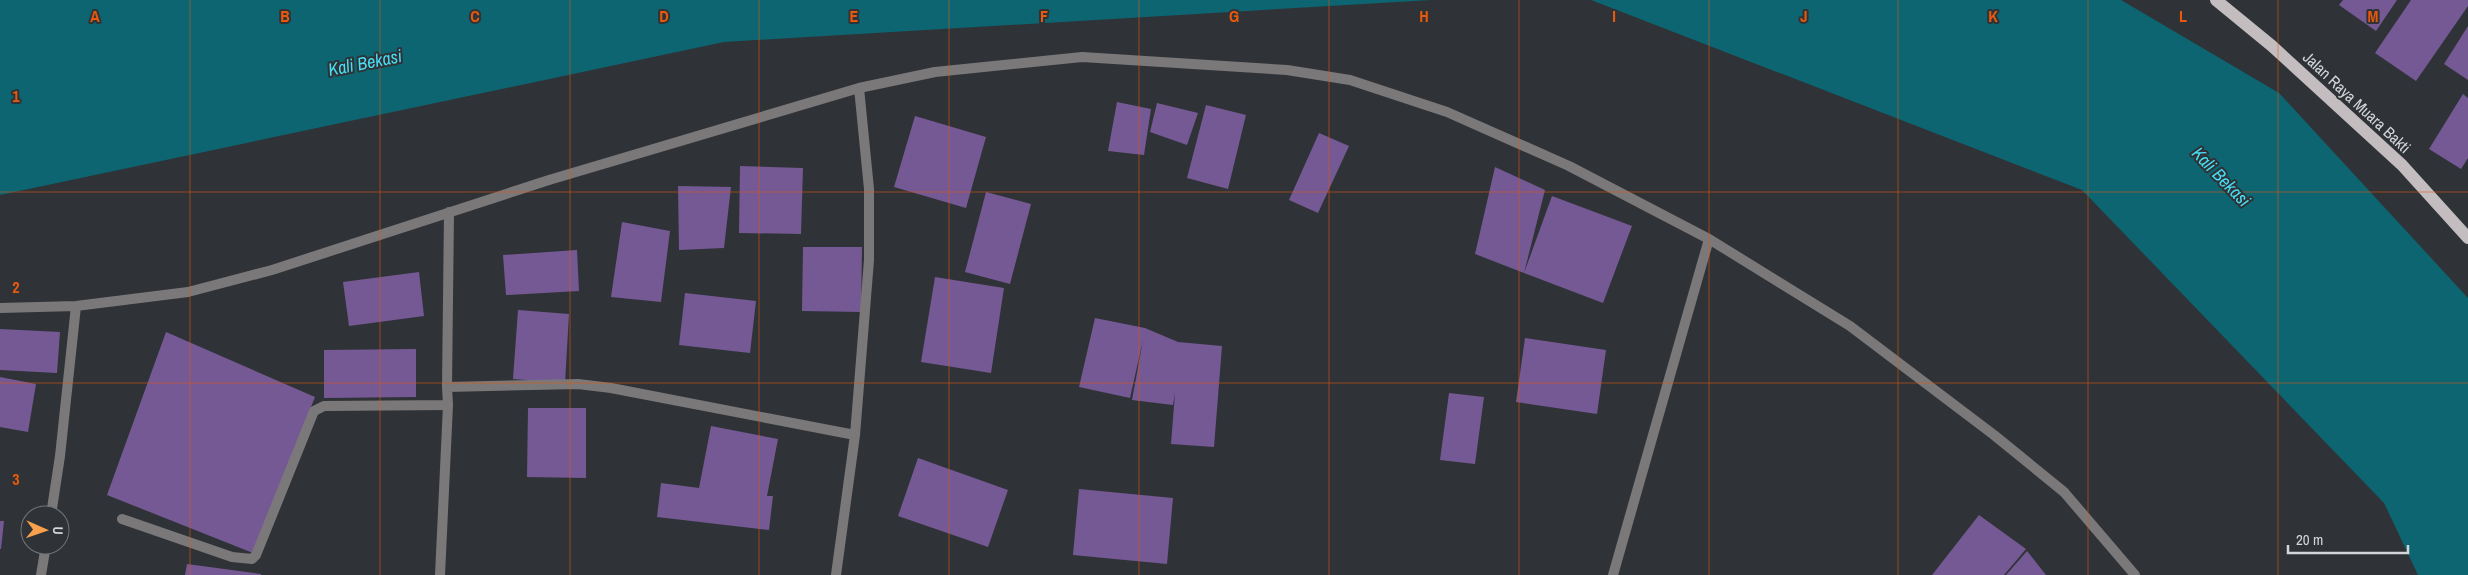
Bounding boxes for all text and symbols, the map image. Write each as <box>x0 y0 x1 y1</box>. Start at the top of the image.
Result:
text: A <box>90 5 100 27</box>
text: B <box>280 5 290 27</box>
text: C <box>470 5 480 27</box>
text: D <box>659 5 669 27</box>
text: E <box>850 5 859 27</box>
text: F <box>1040 5 1048 27</box>
text: G <box>1229 5 1239 27</box>
text: H <box>1419 5 1429 27</box>
text: I <box>1612 5 1616 27</box>
text: J <box>1800 5 1808 27</box>
text: K <box>1988 5 1998 27</box>
text: L <box>2179 5 2187 27</box>
text: M <box>2368 5 2379 27</box>
water label: Kali Bekasi <box>326 43 404 82</box>
street label: Jalan Raya Muara Bakti <box>2298 46 2416 158</box>
text: 1 <box>12 85 20 107</box>
water label: Kali Bekasi <box>2186 141 2256 212</box>
text: 2 <box>12 276 20 298</box>
text: 3 <box>12 468 20 490</box>
north arrow <box>20 505 70 555</box>
scale bar <box>2288 522 2408 554</box>
text: U <box>49 526 67 535</box>
text: 20 m <box>2296 529 2323 550</box>

